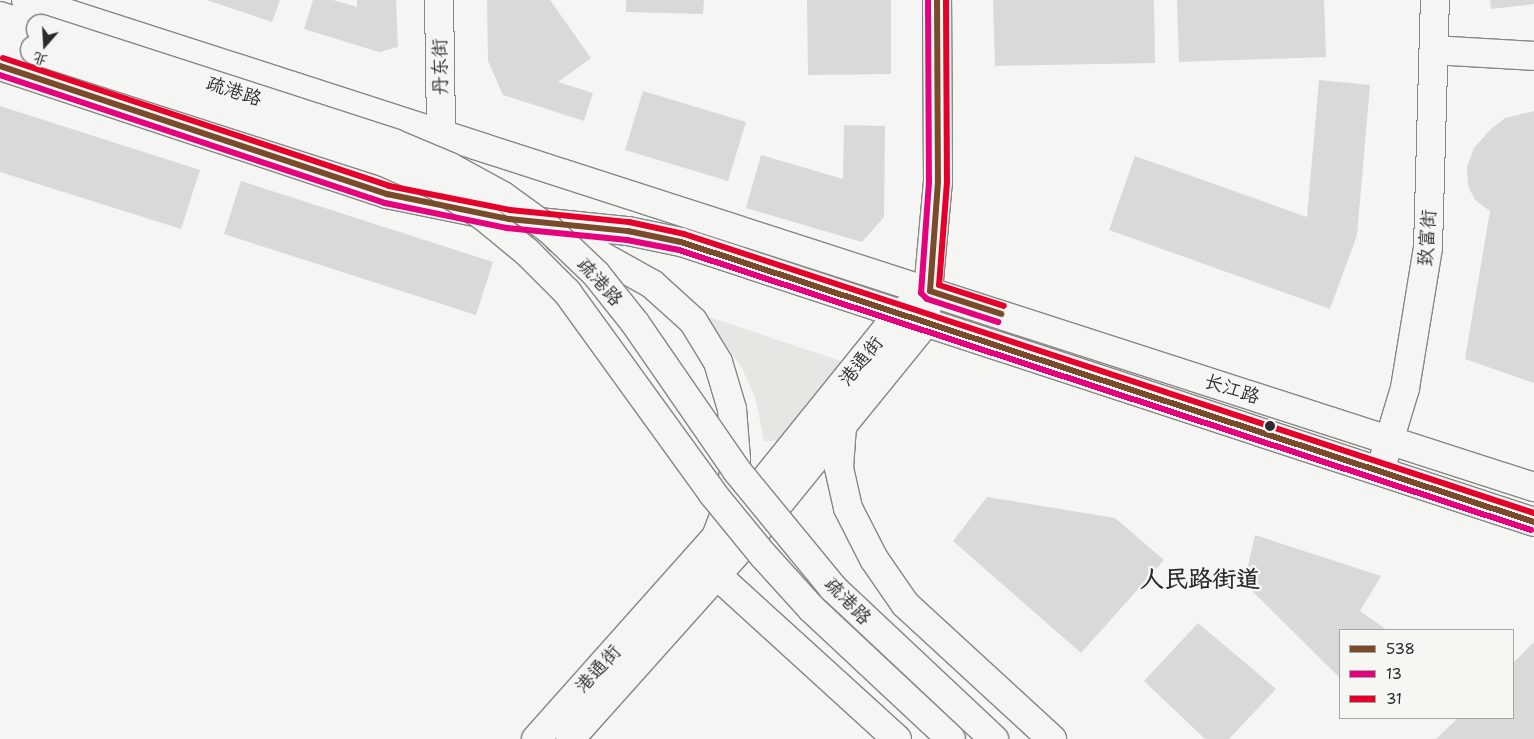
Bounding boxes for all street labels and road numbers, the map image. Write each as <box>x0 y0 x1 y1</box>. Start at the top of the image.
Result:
street label: 丹东街 <box>428 38 452 96</box>
street label: 疏港路 <box>203 71 265 111</box>
street label: 致富街 <box>1414 209 1440 267</box>
street label: 疏港路 <box>572 253 628 311</box>
street label: 港通街 <box>834 332 888 390</box>
street label: 长江路 <box>1201 369 1263 409</box>
street label: 疏港路 <box>820 573 876 629</box>
street label: 港通街 <box>570 640 626 698</box>

